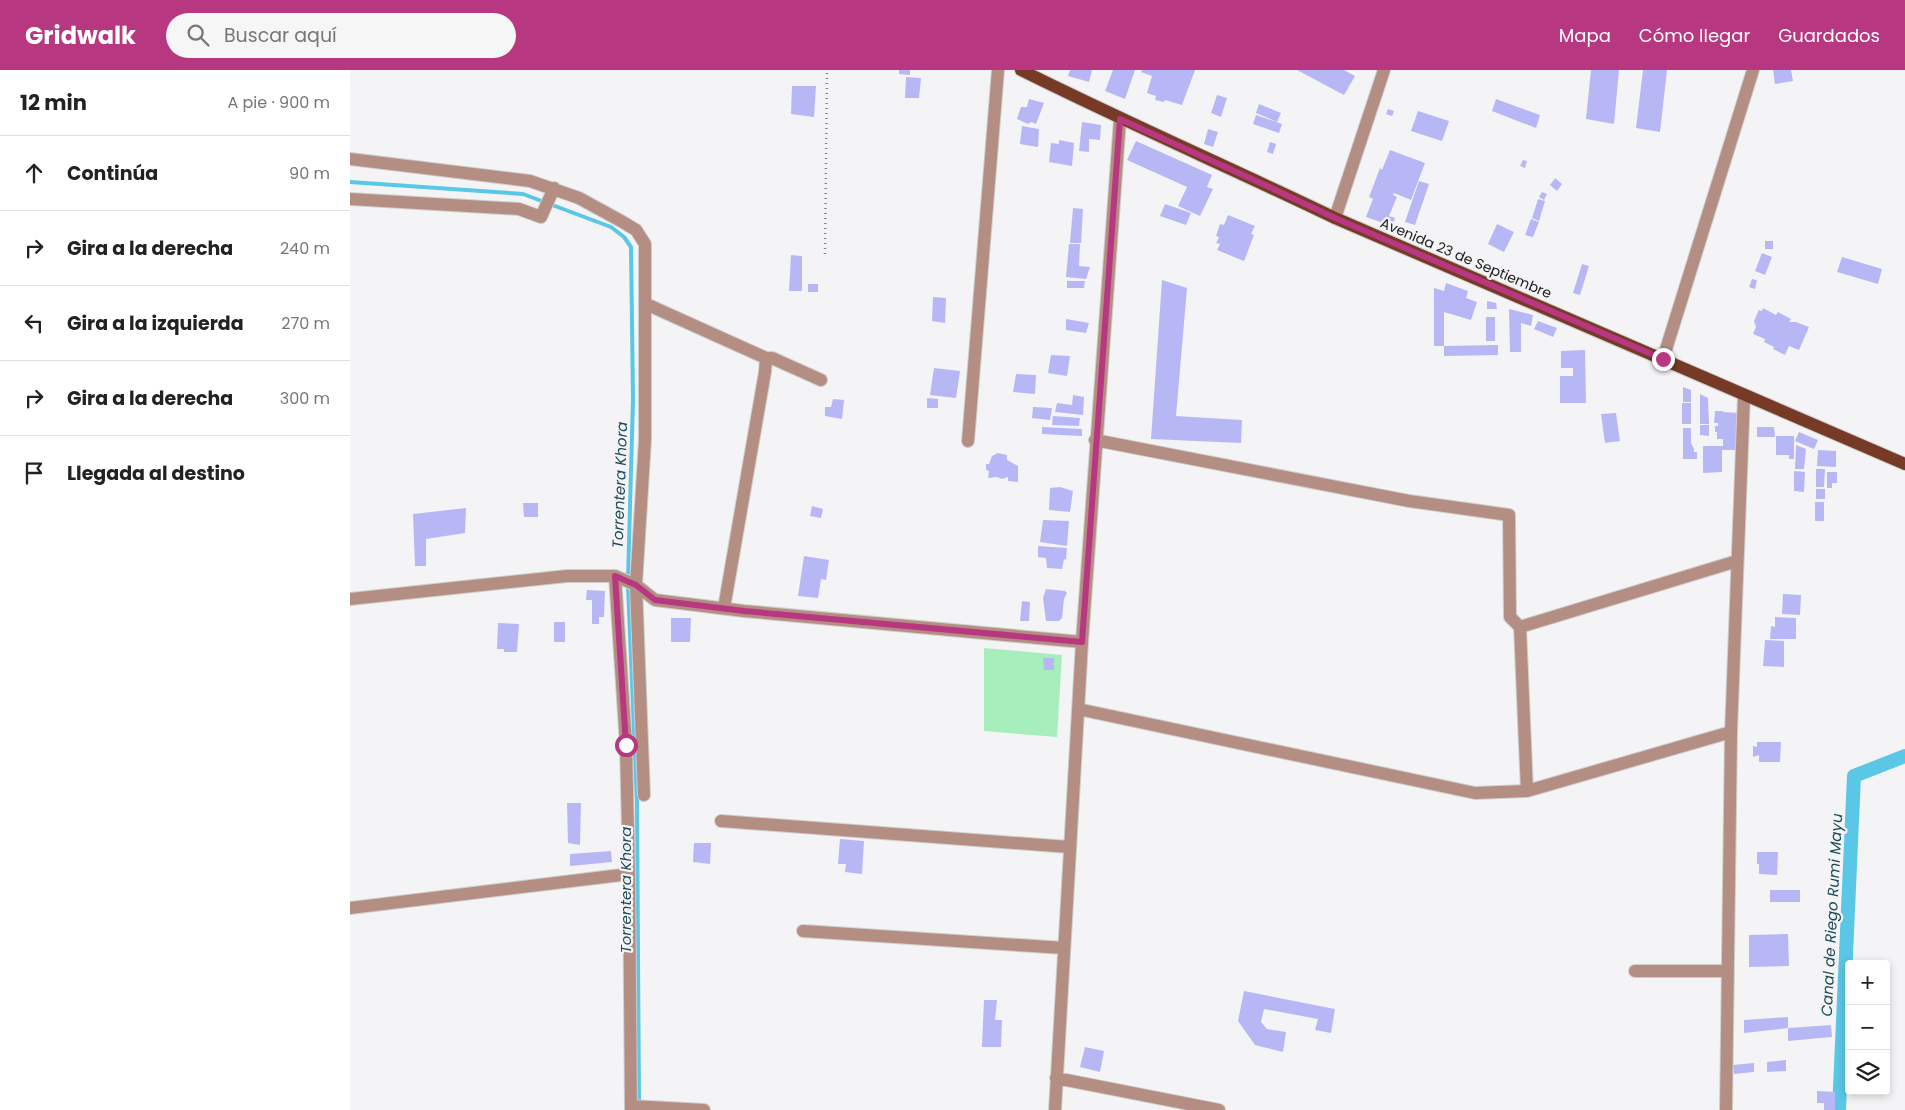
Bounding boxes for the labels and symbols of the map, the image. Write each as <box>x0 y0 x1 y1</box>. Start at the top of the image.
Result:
street label: Avenida 23 de Septiembre <box>1377 213 1555 303</box>
route end <box>1652 348 1675 371</box>
water label: Torrentera Khora <box>607 421 632 549</box>
route start <box>615 734 638 757</box>
water label: Canal de Riego Rumi Mayu <box>1816 813 1847 1017</box>
water label: Torrentera Khora <box>615 827 636 953</box>

